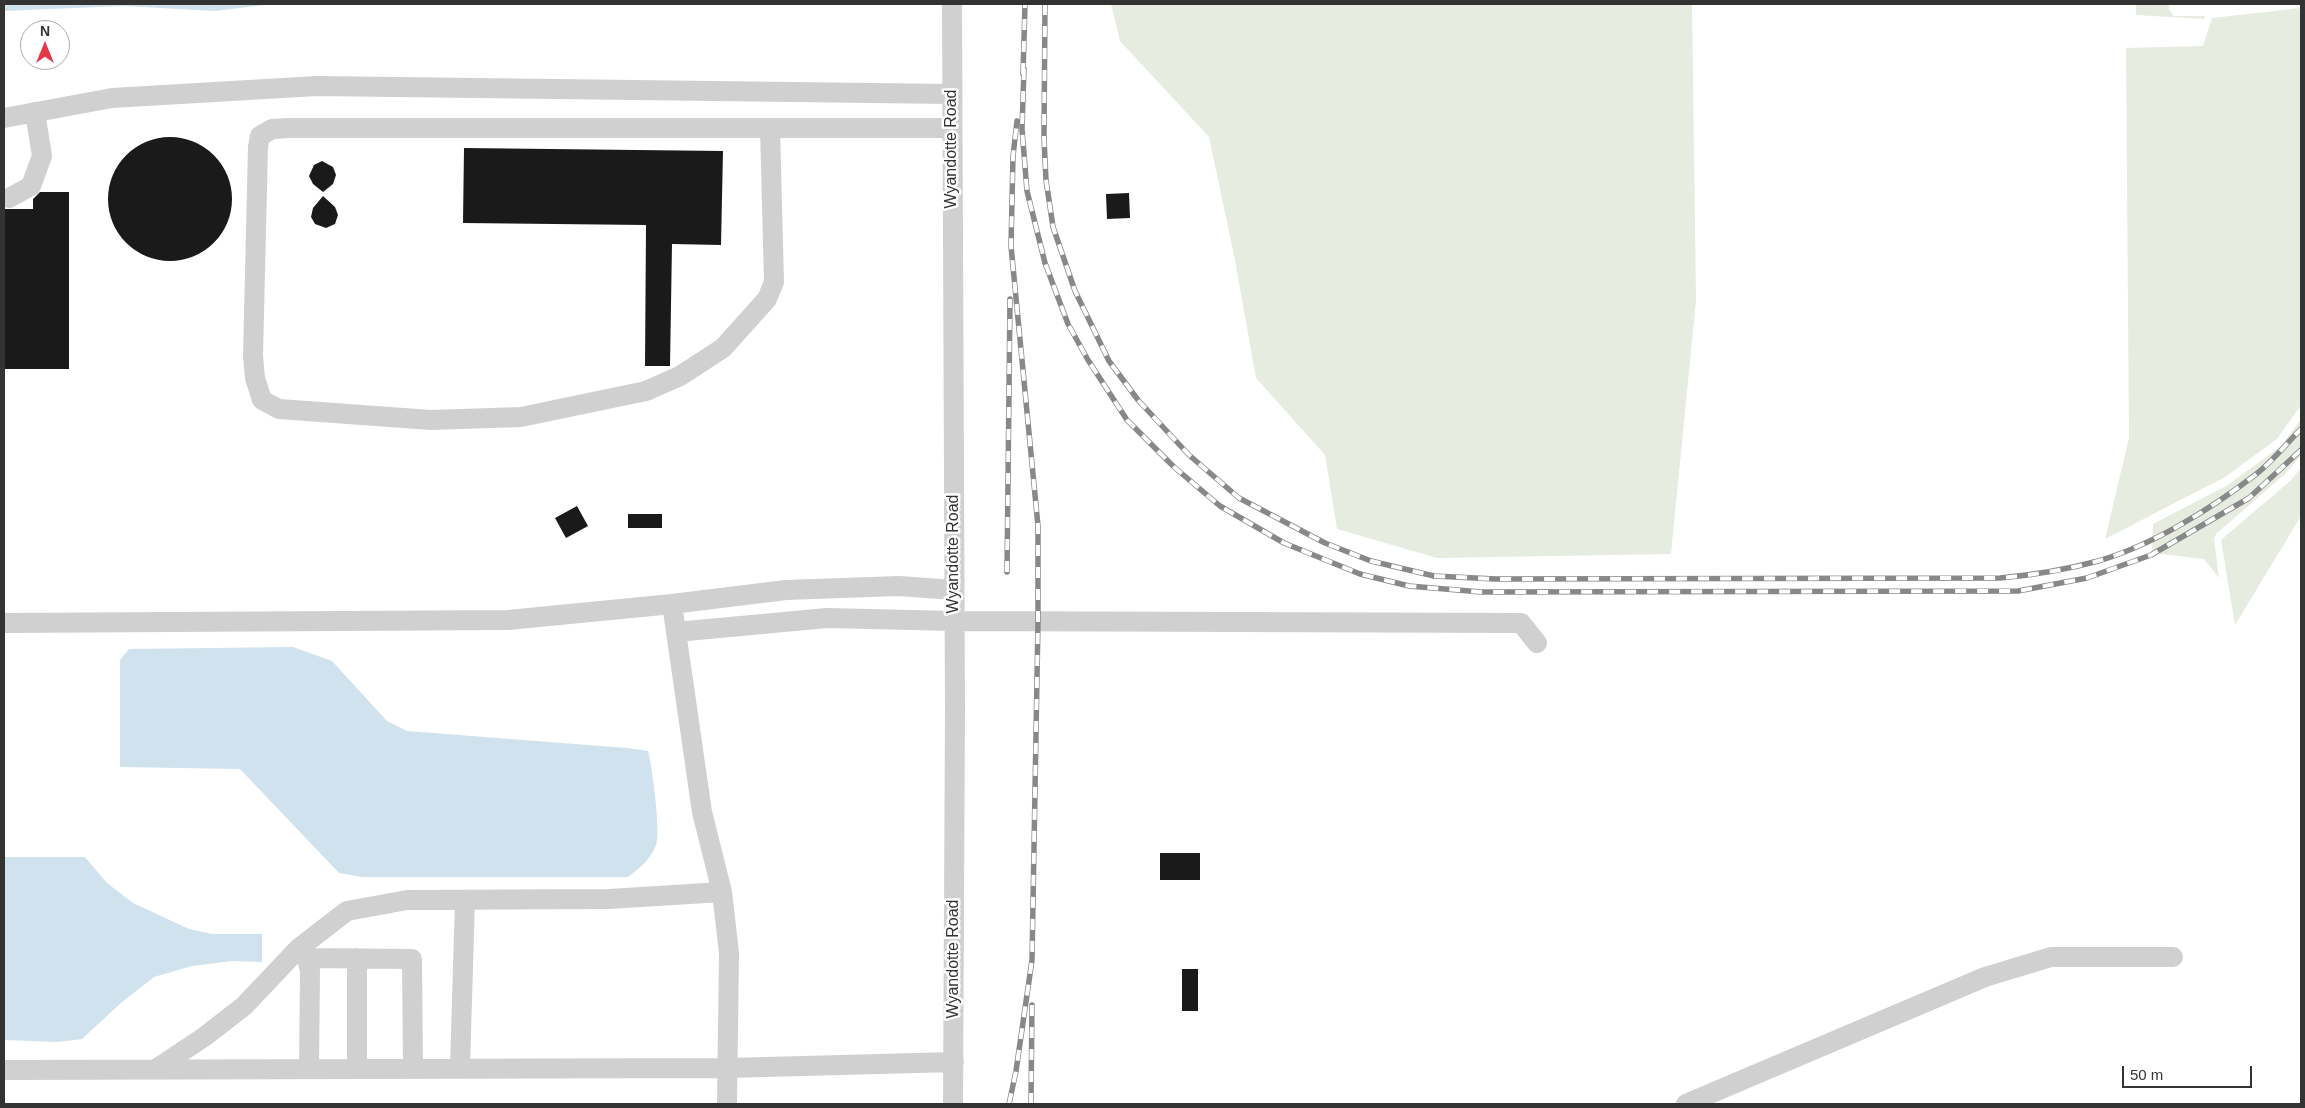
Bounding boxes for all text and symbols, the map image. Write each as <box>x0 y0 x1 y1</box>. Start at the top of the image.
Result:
north arrow <box>20 20 70 70</box>
text: N <box>40 23 50 39</box>
street label: Wyandotte Road <box>942 89 962 209</box>
street label: Wyandotte Road <box>944 494 964 614</box>
street label: Wyandotte Road <box>944 899 964 1019</box>
scale bar <box>2125 1056 2255 1088</box>
text: 50 m <box>2130 1066 2163 1083</box>

